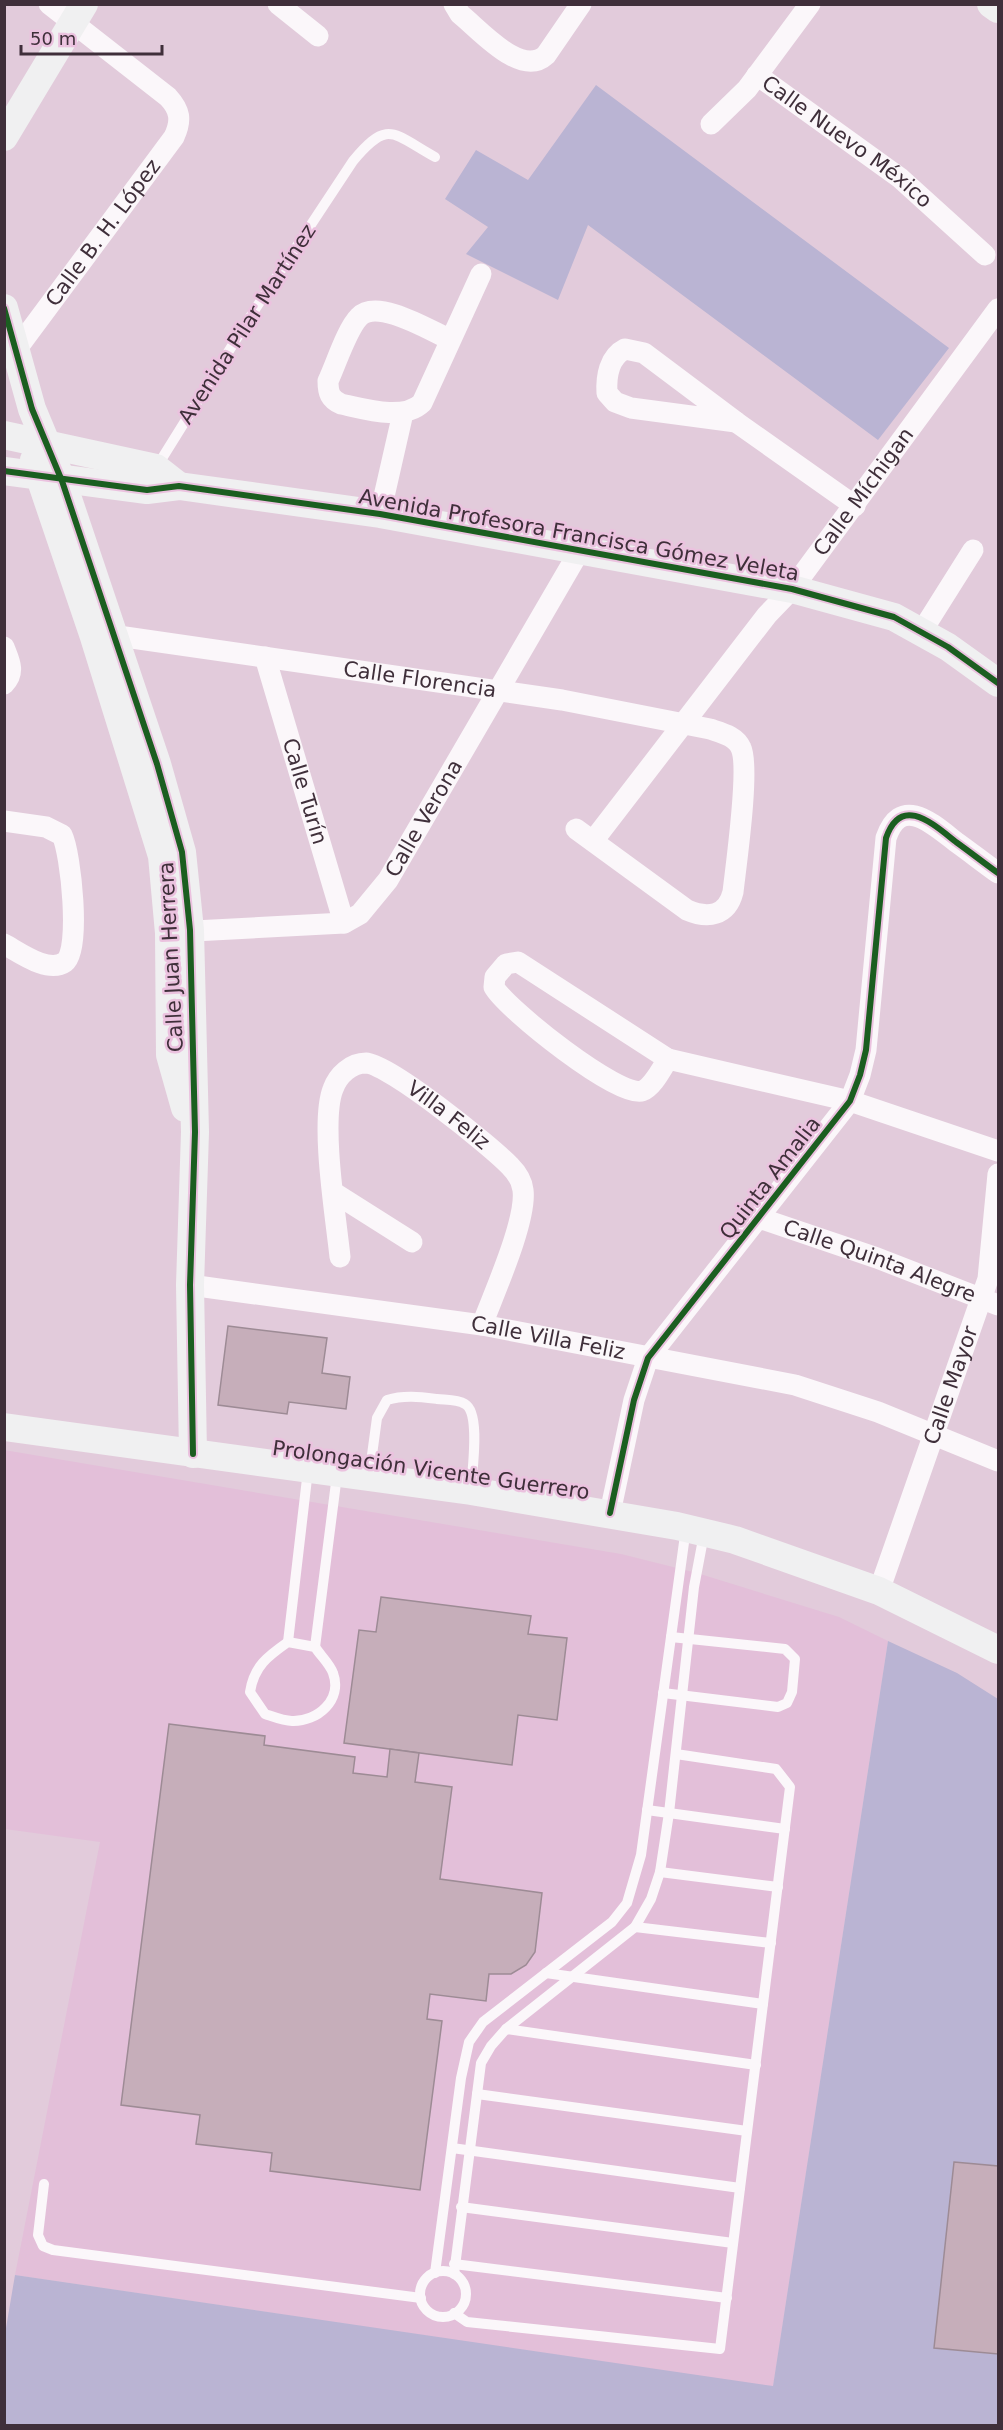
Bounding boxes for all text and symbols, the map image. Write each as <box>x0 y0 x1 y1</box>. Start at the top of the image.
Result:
scale bar <box>21 18 162 56</box>
text: 50 m <box>30 28 76 49</box>
street label: Calle Nuevo México <box>757 70 937 213</box>
street label: Calle B. H. López <box>41 155 165 311</box>
street label: Avenida Pilar Martínez <box>173 220 321 428</box>
street label: Calle Míchigan <box>809 423 919 561</box>
street label: Avenida Profesora Francisca Gómez Veleta <box>357 484 801 586</box>
street label: Calle Florencia <box>342 657 498 702</box>
street label: Calle Turín <box>278 735 332 847</box>
street label: Calle Verona <box>380 755 467 881</box>
street label: Calle Juan Herrera <box>154 861 188 1053</box>
street label: Villa Feliz <box>403 1076 495 1154</box>
street label: Quinta Amalia <box>715 1112 825 1244</box>
street label: Calle Quinta Alegre <box>780 1215 979 1307</box>
street label: Calle Villa Feliz <box>470 1312 627 1364</box>
street label: Calle Mayor <box>919 1322 983 1448</box>
street label: Prolongación Vicente Guerrero <box>271 1436 591 1504</box>

